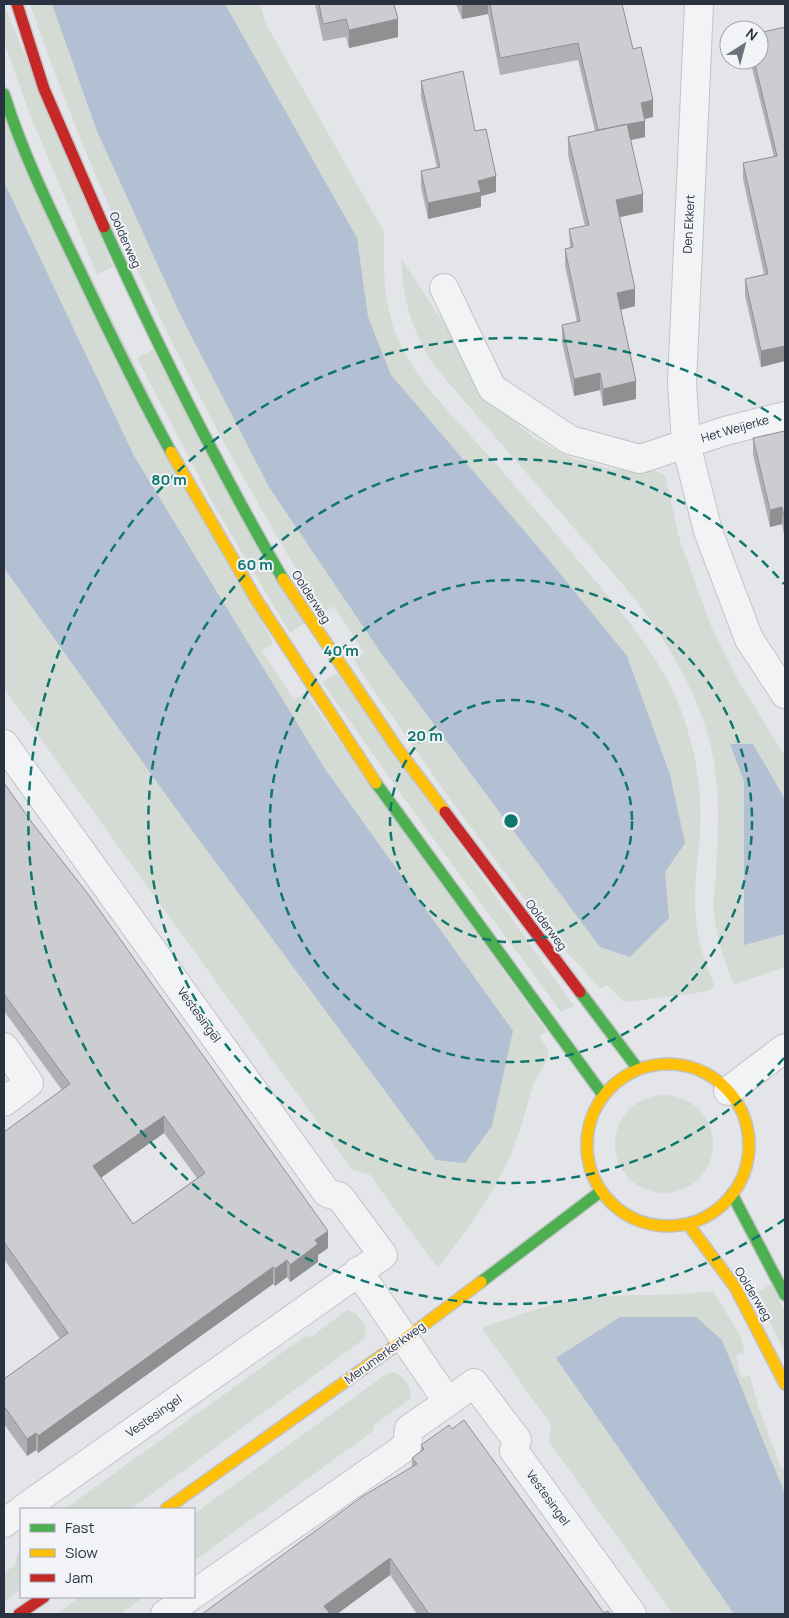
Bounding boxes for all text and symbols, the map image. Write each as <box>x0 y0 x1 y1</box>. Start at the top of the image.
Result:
north arrow <box>719 20 769 70</box>
text: N <box>742 23 762 45</box>
street label: Den Ekkert <box>678 194 699 254</box>
street label: Oolderweg <box>105 209 145 271</box>
street label: Het Weijerke <box>699 411 771 446</box>
text: 80 m <box>151 469 187 490</box>
text: 60 m <box>237 554 273 575</box>
street label: Oolderweg <box>288 567 335 627</box>
text: 40 m <box>323 640 359 661</box>
text: 20 m <box>407 725 443 746</box>
centre of rings <box>502 812 520 830</box>
street label: Oolderweg <box>522 896 571 954</box>
street label: Vestesingel <box>174 984 225 1046</box>
street label: Oolderweg <box>731 1264 776 1324</box>
street label: Merumerkerkweg <box>341 1317 429 1388</box>
street label: Vestesingel <box>122 1390 185 1441</box>
street label: Vestesingel <box>523 1467 574 1529</box>
legend <box>20 1508 195 1598</box>
text: Fast <box>65 1517 94 1538</box>
text: Slow <box>65 1542 98 1563</box>
text: Jam <box>65 1567 93 1588</box>

